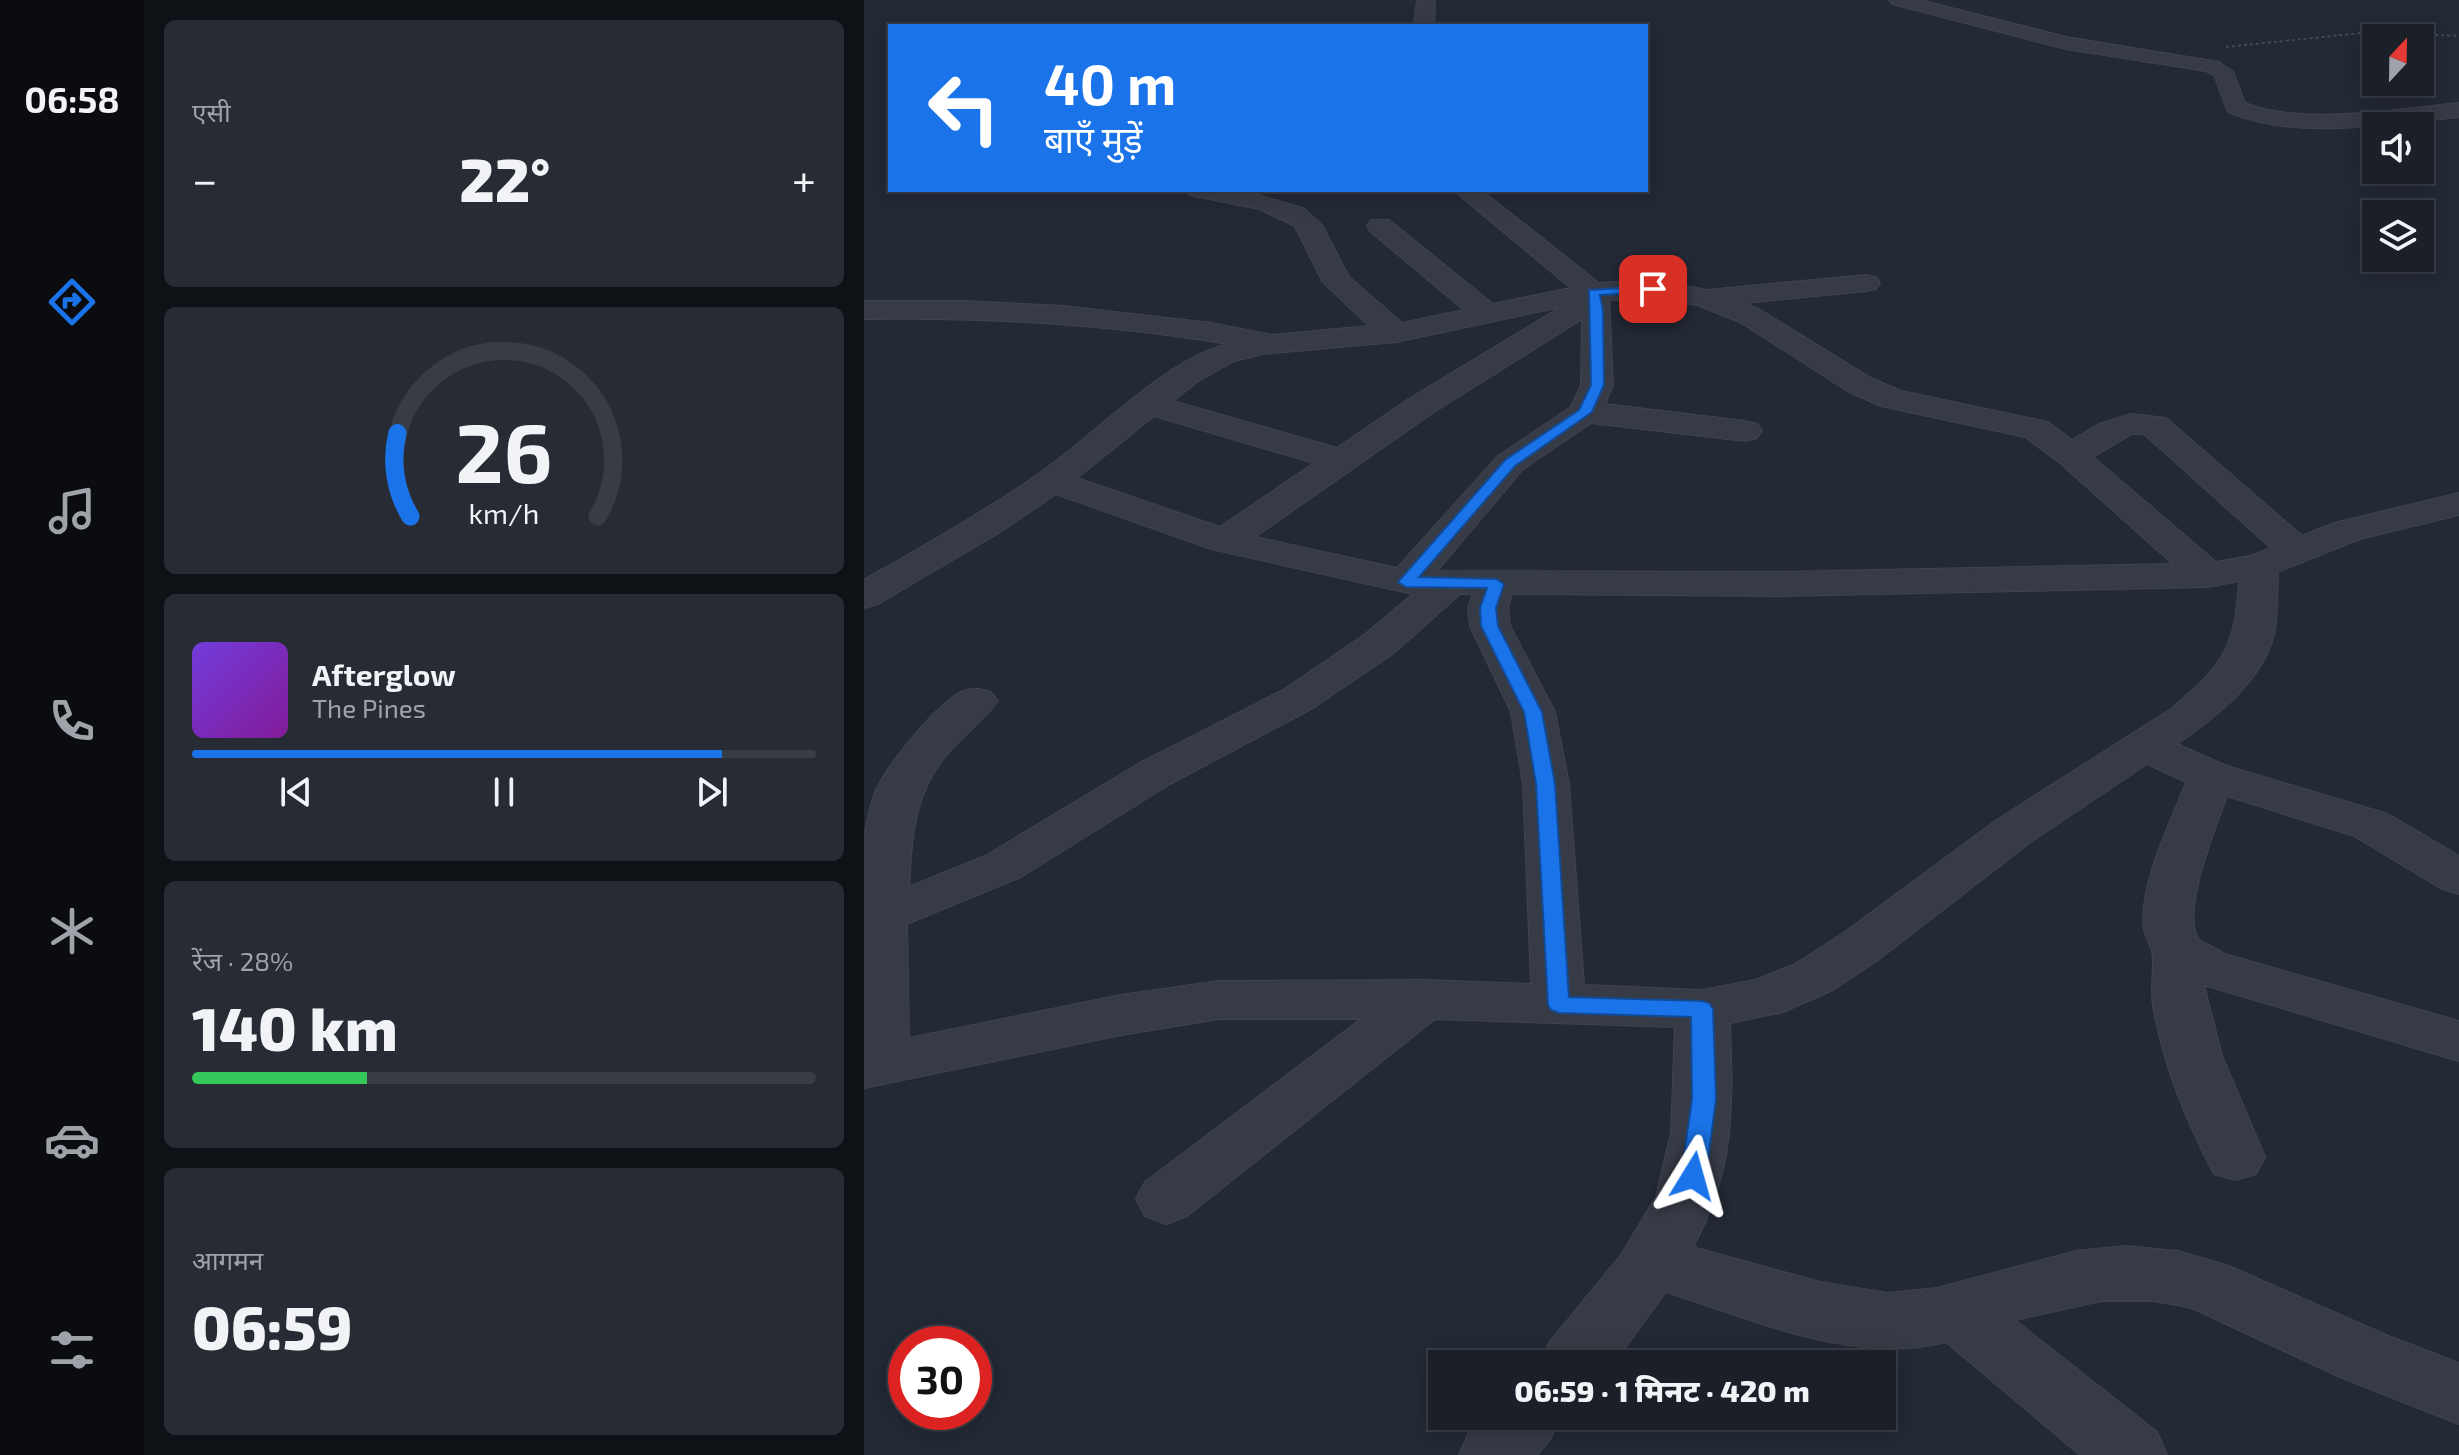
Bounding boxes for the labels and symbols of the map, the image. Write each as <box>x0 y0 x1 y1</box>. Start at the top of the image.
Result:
north arrow <box>2362 24 2434 96</box>
pin <box>1619 255 1687 323</box>
position arrow <box>1651 1134 1735 1218</box>
speed limit sign: 30 <box>888 1326 992 1430</box>

